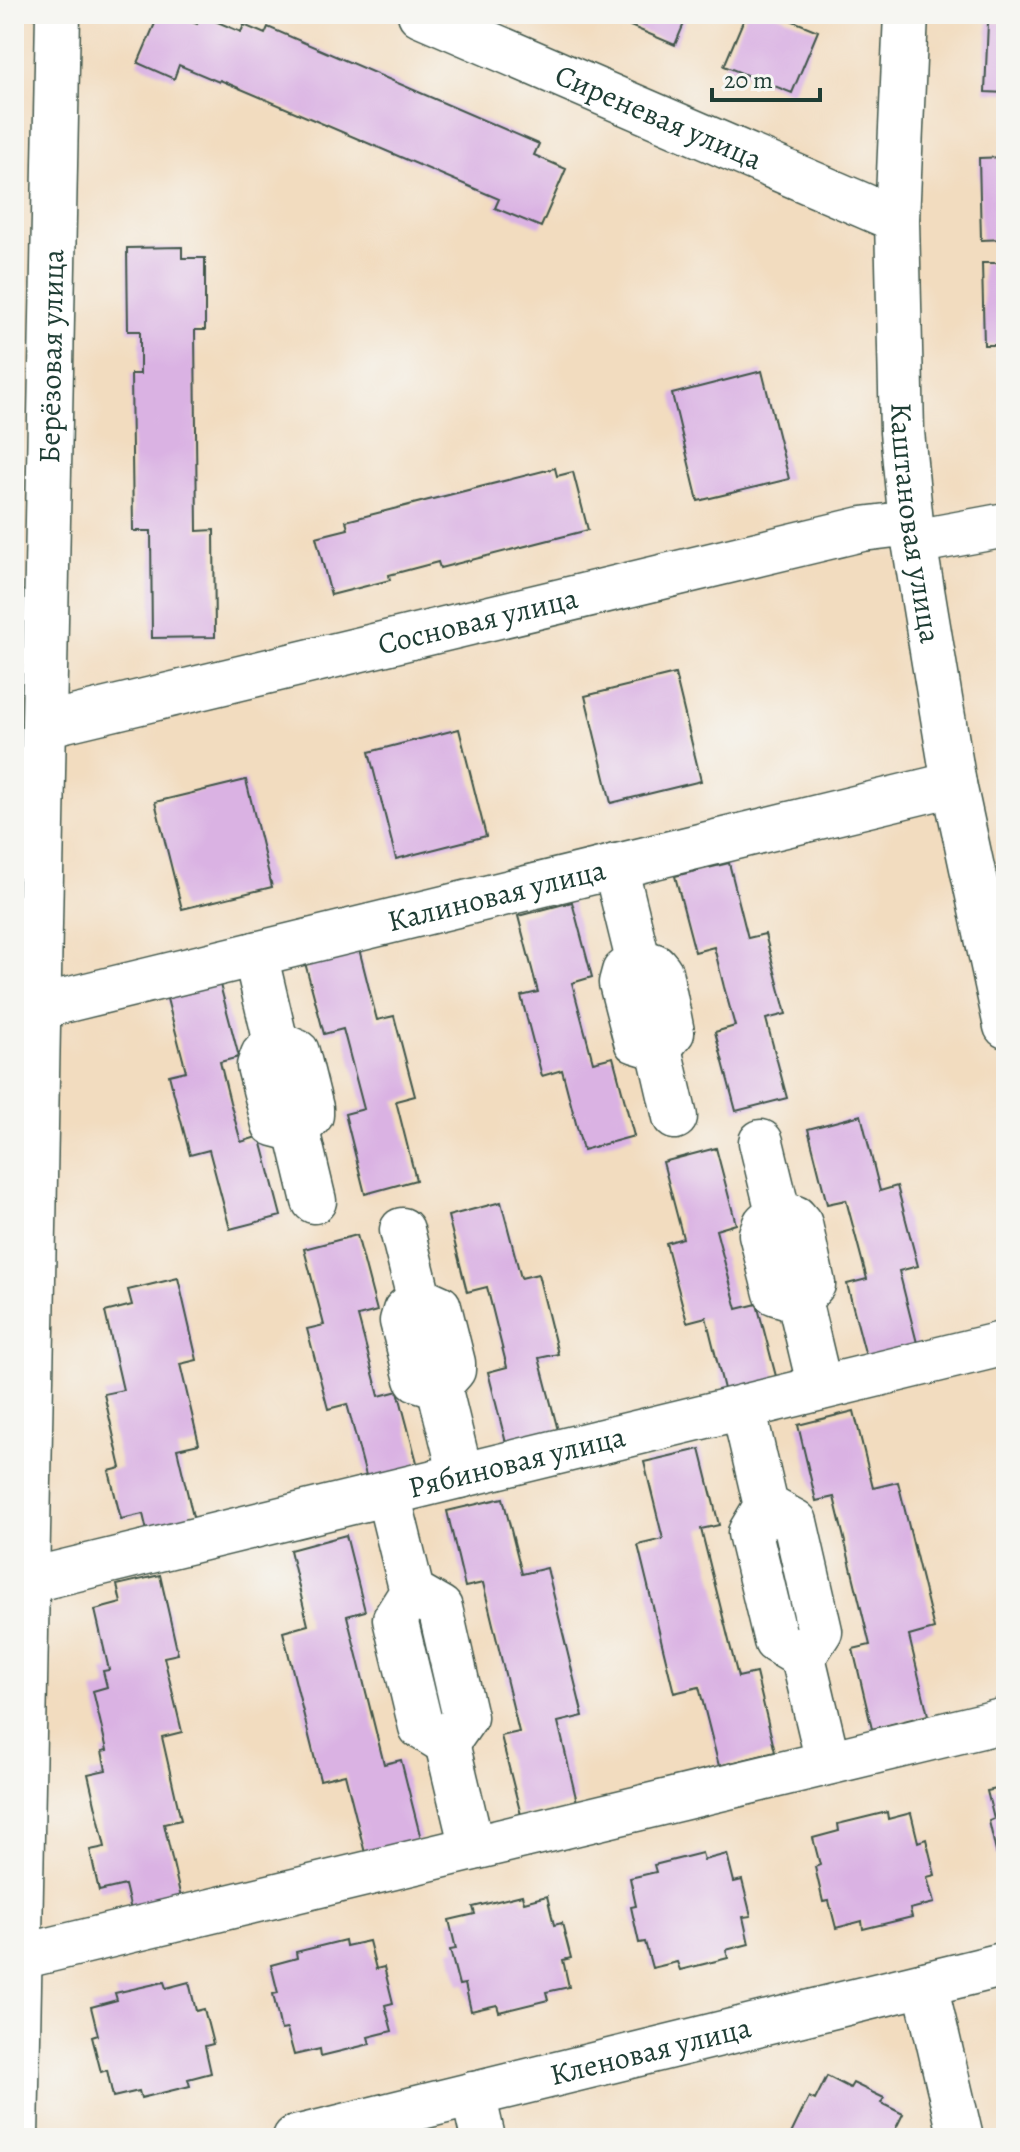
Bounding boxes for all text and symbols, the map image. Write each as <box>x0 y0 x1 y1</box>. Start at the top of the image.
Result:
scale bar <box>712 52 820 102</box>
street label: Сиреневая улица <box>549 55 768 179</box>
text: 20 m <box>724 64 773 96</box>
street label: Берёзовая улица <box>29 249 73 464</box>
street label: Каштановая улица <box>881 402 950 646</box>
street label: Сосновая улица <box>374 578 582 664</box>
street label: Калиновая улица <box>384 850 610 941</box>
street label: Рябиновая улица <box>404 1416 630 1508</box>
street label: Кленовая улица <box>546 2007 755 2095</box>

